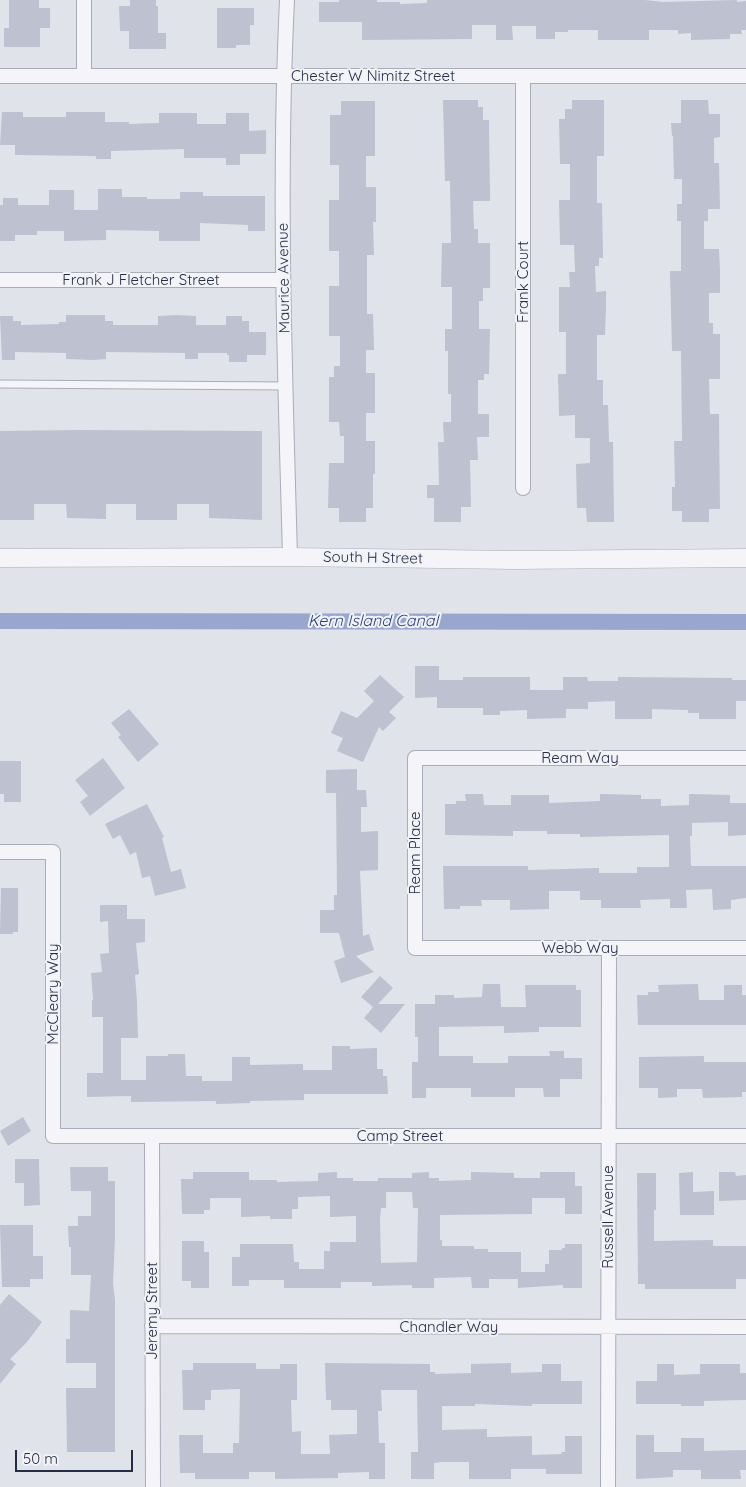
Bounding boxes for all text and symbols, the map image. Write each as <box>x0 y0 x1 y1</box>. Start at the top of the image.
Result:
street label: Chester W Nimitz Street <box>291 67 455 85</box>
street label: Maurice Avenue <box>274 223 294 333</box>
street label: Frank Court <box>514 241 532 323</box>
street label: Frank J Fletcher Street <box>62 271 220 289</box>
street label: South H Street <box>323 548 423 568</box>
water label: Kern Island Canal <box>308 611 438 631</box>
street label: Ream Way <box>541 749 619 767</box>
street label: Ream Place <box>406 811 424 895</box>
street label: Webb Way <box>542 939 618 957</box>
street label: McCleary Way <box>44 943 62 1045</box>
street label: Camp Street <box>357 1127 443 1145</box>
street label: Russell Avenue <box>599 1165 617 1269</box>
street label: Jeremy Street <box>143 1262 161 1360</box>
street label: Chandler Way <box>400 1318 498 1336</box>
scale bar <box>18 1440 135 1472</box>
text: 50 m <box>23 1449 58 1468</box>

